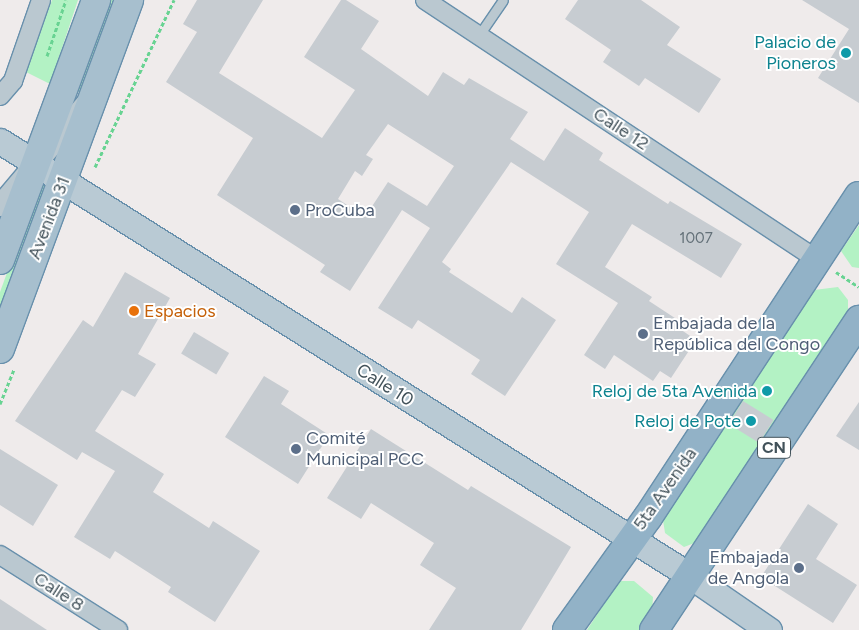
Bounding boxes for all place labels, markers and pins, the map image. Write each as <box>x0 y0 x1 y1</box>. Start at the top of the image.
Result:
place label: Palacio de Pioneros <box>754 32 836 74</box>
marker: Palacio de Pioneros <box>840 47 852 59</box>
place label: ProCuba <box>305 199 375 221</box>
marker: ProCuba <box>289 204 301 216</box>
place label: Espacios <box>144 300 216 322</box>
marker: Espacios <box>128 305 140 317</box>
place label: Embajada de la República del Congo <box>653 313 820 356</box>
marker: Embajada de la República del Congo <box>637 328 649 340</box>
place label: Reloj de 5ta Avenida <box>592 380 757 402</box>
marker: Reloj de 5ta Avenida <box>761 385 773 397</box>
place label: Reloj de Pote <box>634 410 741 432</box>
marker: Reloj de Pote <box>745 415 757 427</box>
place label: Comité Municipal PCC <box>306 428 424 470</box>
marker: Comité Municipal PCC <box>290 443 302 455</box>
place label: Embajada de Angola <box>708 547 789 590</box>
marker: Embajada de Angola <box>793 562 805 574</box>

